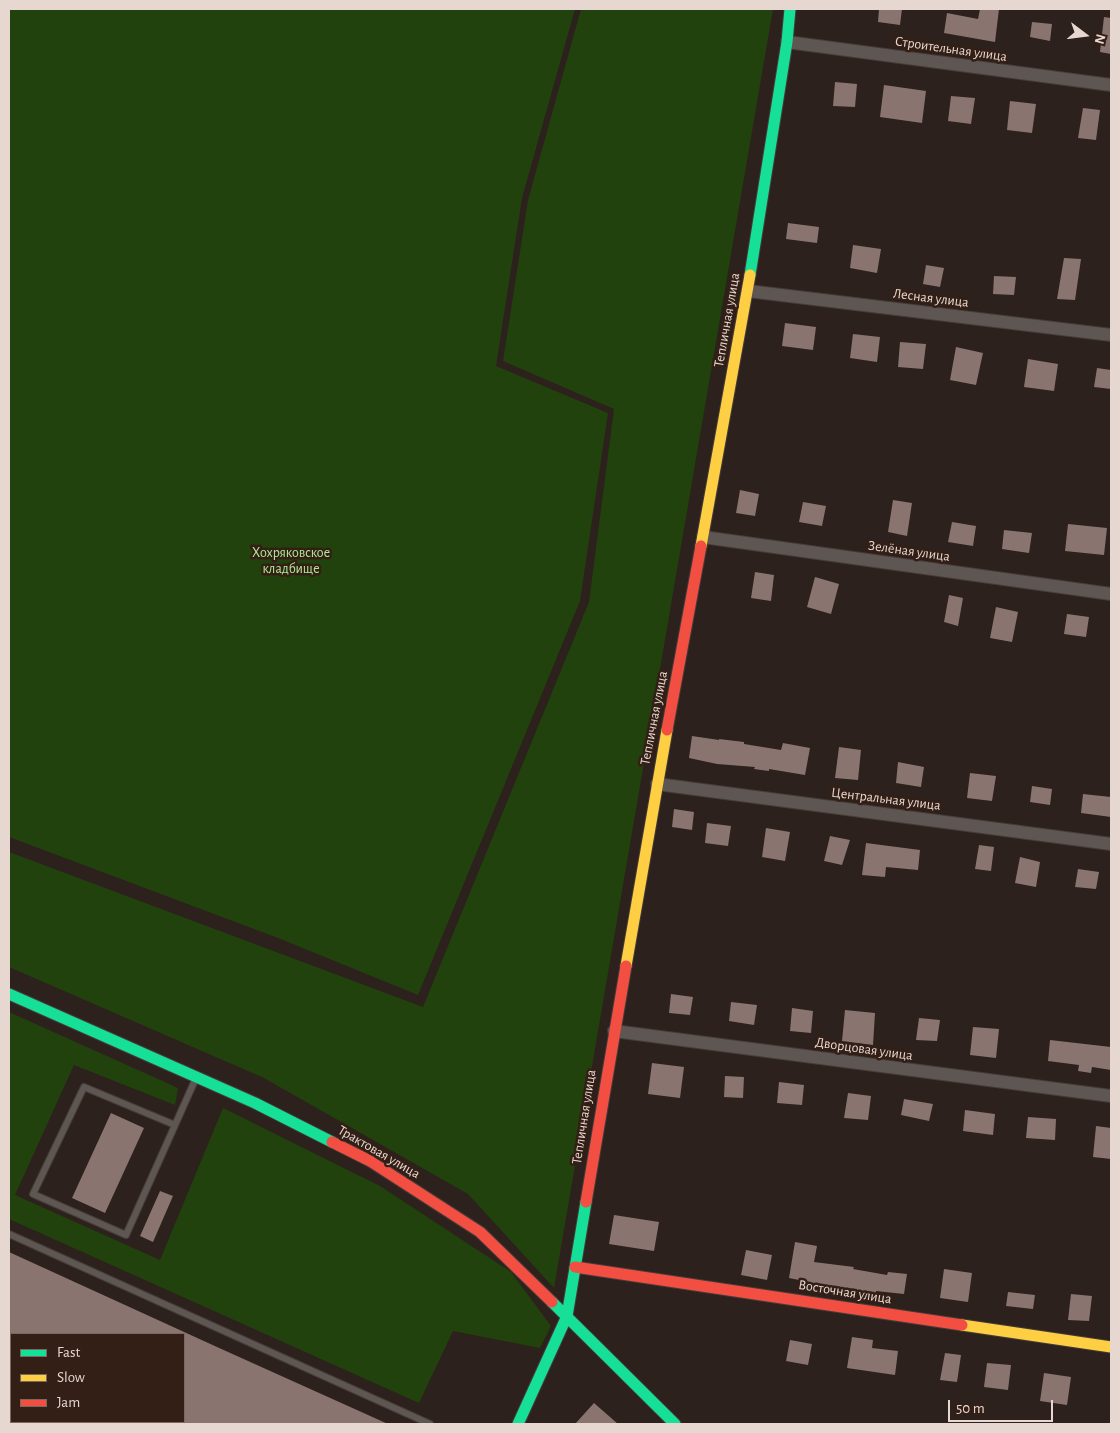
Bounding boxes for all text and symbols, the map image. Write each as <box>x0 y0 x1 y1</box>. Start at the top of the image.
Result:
north arrow <box>1060 10 1110 60</box>
text: N <box>1091 32 1108 45</box>
street label: Строительная улица <box>894 33 1008 65</box>
street label: Тепличная улица <box>710 272 744 368</box>
street label: Лесная улица <box>892 285 970 311</box>
street label: Зелёная улица <box>867 537 951 565</box>
park label: Хохряковское кладбище <box>252 545 330 578</box>
street label: Тепличная улица <box>637 670 671 766</box>
street label: Центральная улица <box>830 784 942 814</box>
street label: Дворцовая улица <box>814 1034 914 1064</box>
street label: Тепличная улица <box>568 1069 600 1165</box>
street label: Трактовая улица <box>335 1122 423 1182</box>
street label: Восточная улица <box>797 1276 893 1308</box>
legend <box>10 1333 185 1423</box>
text: Fast <box>57 1345 80 1360</box>
text: Slow <box>57 1370 85 1385</box>
scale bar <box>950 1390 1055 1422</box>
text: Jam <box>57 1395 80 1410</box>
text: 50 m <box>956 1401 985 1416</box>

